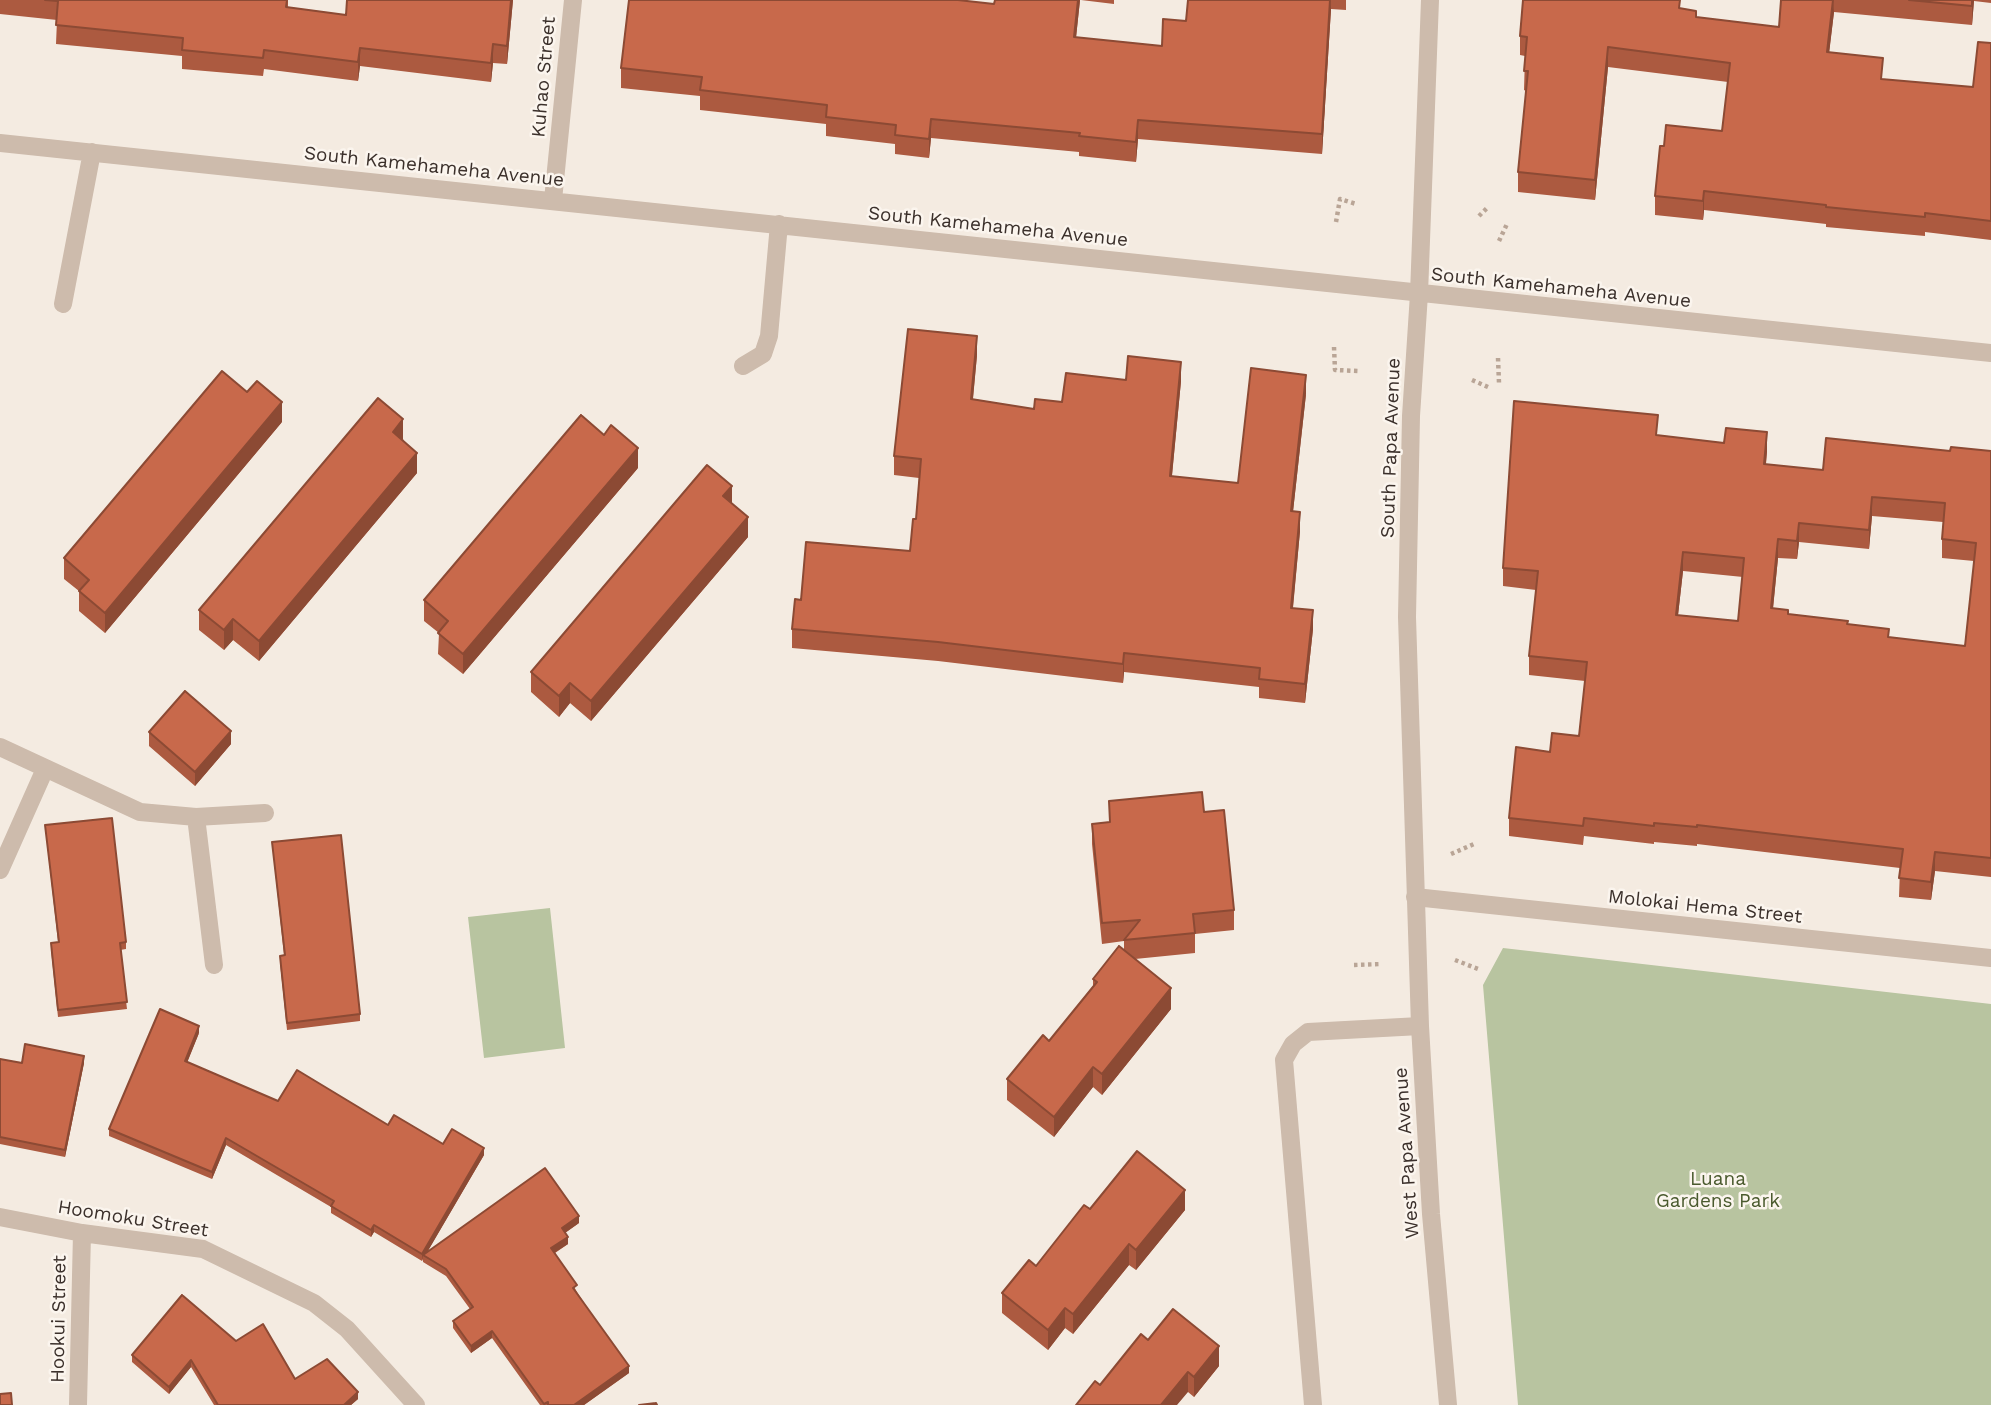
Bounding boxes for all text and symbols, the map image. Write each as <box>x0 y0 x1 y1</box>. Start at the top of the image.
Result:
street label: Kuhao Street <box>527 16 561 138</box>
street label: South Kamehameha Avenue <box>303 142 565 192</box>
street label: South Kamehameha Avenue <box>867 202 1129 252</box>
street label: South Kamehameha Avenue <box>1430 263 1692 313</box>
street label: South Papa Avenue <box>1376 358 1406 538</box>
street label: Molokai Hema Street <box>1607 885 1803 929</box>
street label: West Papa Avenue <box>1390 1067 1424 1239</box>
park label: Luana Gardens Park <box>1656 1168 1780 1212</box>
street label: Hoomoku Street <box>56 1196 210 1242</box>
street label: Hookui Street <box>46 1255 72 1383</box>

